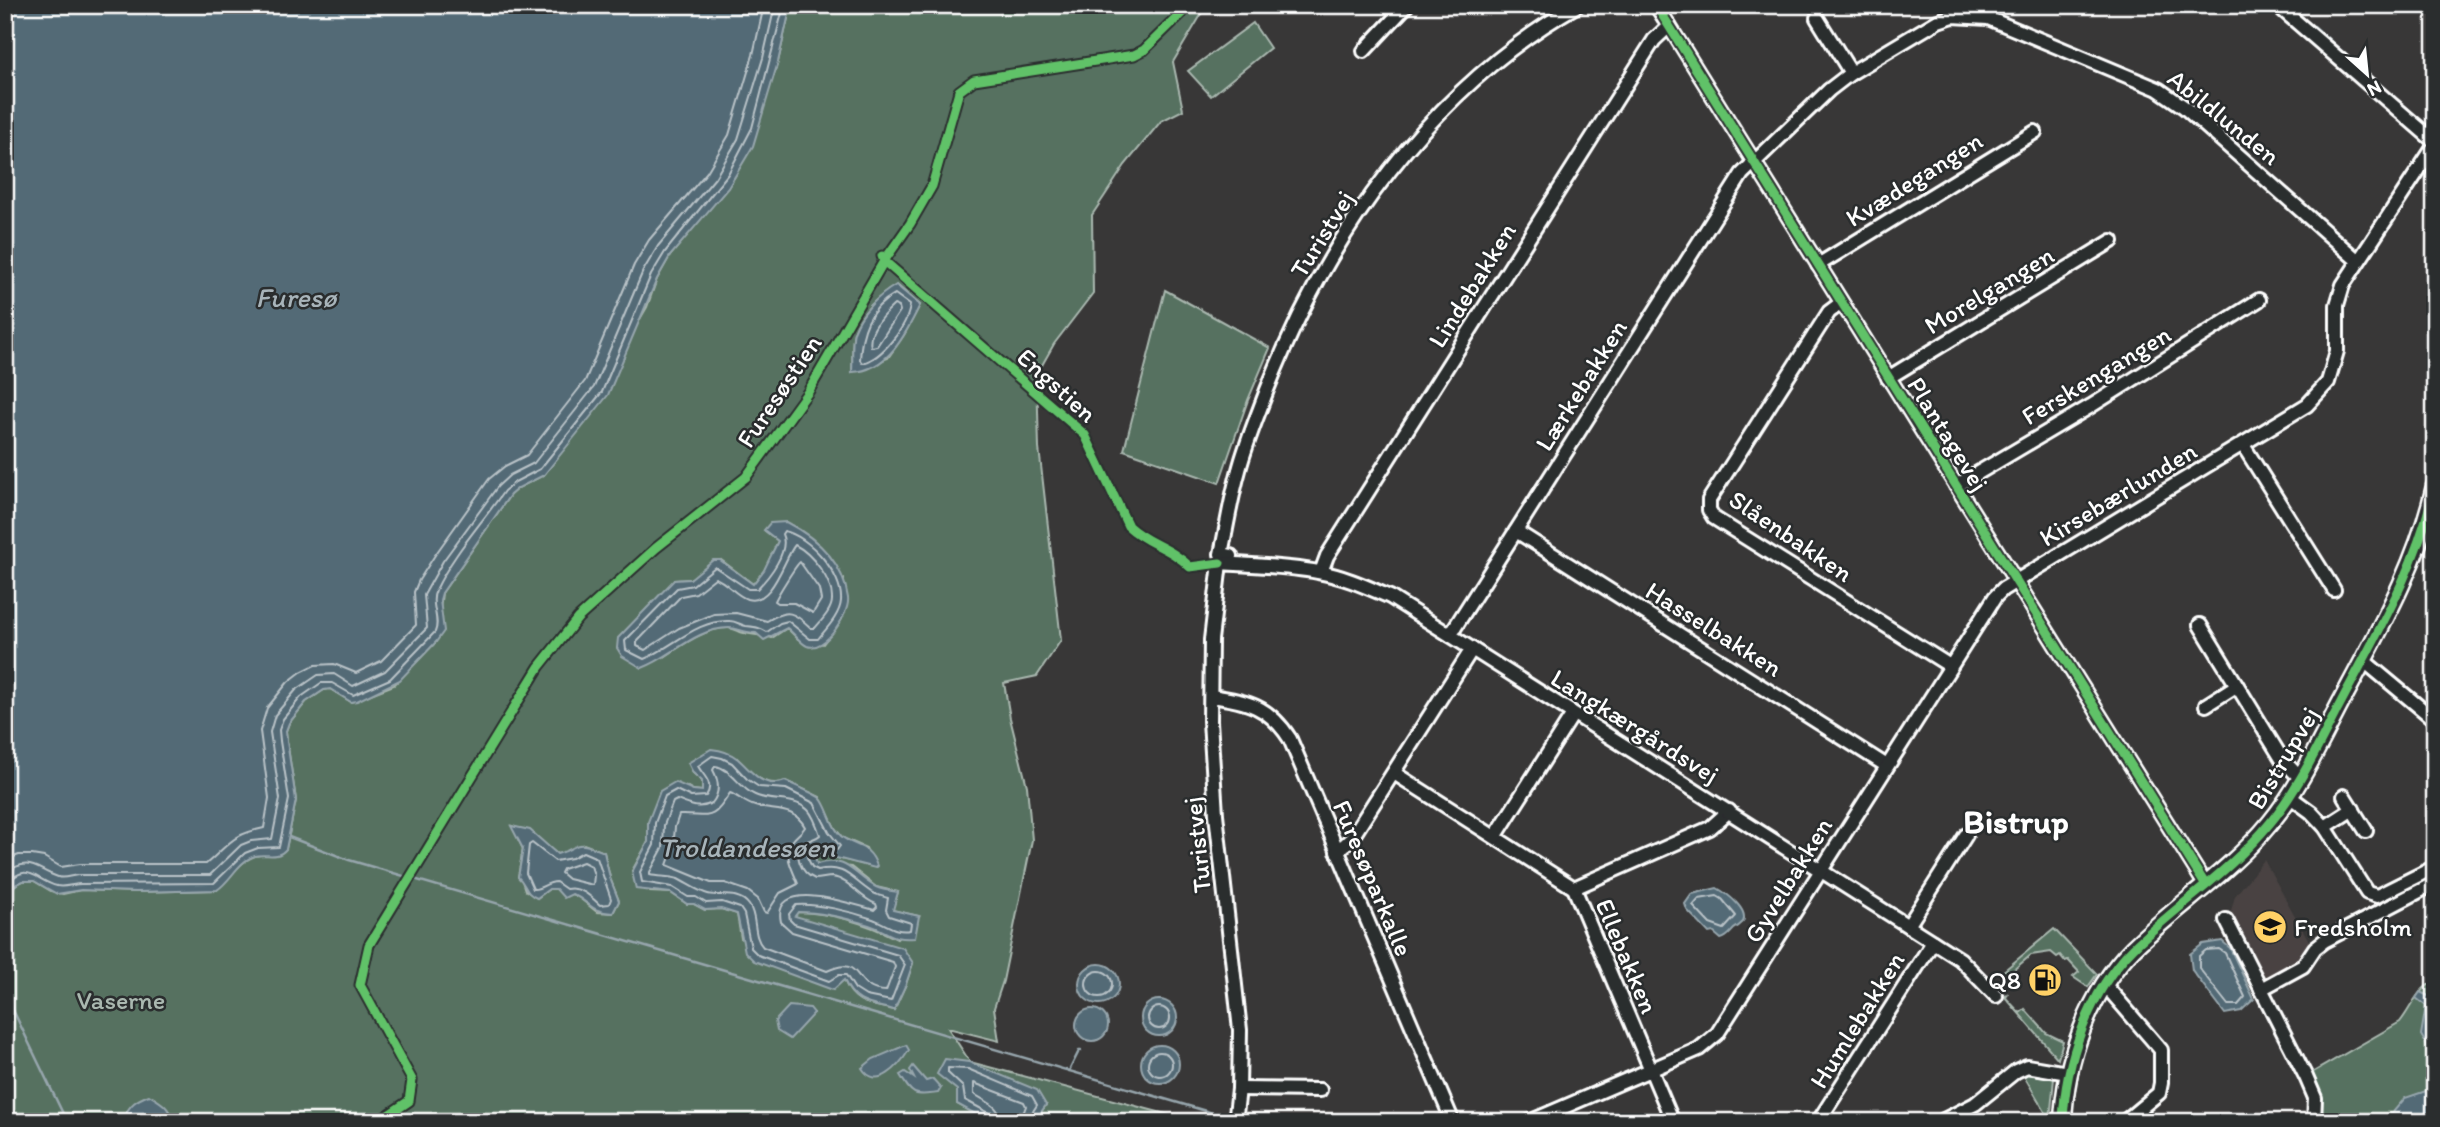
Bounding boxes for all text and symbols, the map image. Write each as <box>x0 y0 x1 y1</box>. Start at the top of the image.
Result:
north arrow <box>2332 38 2402 108</box>
street label: Abildlunden <box>2161 62 2287 172</box>
text: N <box>2364 76 2385 102</box>
street label: Kvædegangen <box>1840 124 1989 234</box>
street label: Turistvej <box>1283 185 1361 283</box>
street label: Lindebakken <box>1421 216 1523 354</box>
street label: Morelgangen <box>1918 239 2060 341</box>
water label: Furesø <box>256 280 338 314</box>
street label: Lærkebakken <box>1528 313 1634 457</box>
street label: Ferskengangen <box>2016 318 2177 432</box>
street label: Furesøstien <box>730 328 829 454</box>
street label: Engstien <box>1010 341 1104 429</box>
street label: Plantagevej <box>1900 371 1996 497</box>
street label: Kirsebærlunden <box>2033 434 2203 554</box>
street label: Slåenbakken <box>1723 483 1859 589</box>
street label: Hasselbakken <box>1640 574 1789 684</box>
street label: Langkærgårdsvej <box>1545 662 1725 790</box>
street label: Bistrupvej <box>2240 701 2326 815</box>
street label: Turistvej <box>1176 795 1218 895</box>
street label: Furesøparkalle <box>1326 795 1420 961</box>
district label: Bistrup <box>1963 802 2069 841</box>
street label: Gyvelbakken <box>1737 811 1839 949</box>
water label: Troldandesøen <box>659 830 835 864</box>
street label: Ellebakken <box>1588 894 1666 1019</box>
school or university icon: Fredsholm <box>2251 908 2289 946</box>
place label: Fredsholm <box>2294 911 2412 943</box>
street label: Humlebakken <box>1802 946 1912 1094</box>
fuel station icon: Q8 <box>2026 961 2064 999</box>
place label: Q8 <box>1988 964 2021 996</box>
park label: Vaserne <box>77 984 165 1016</box>

